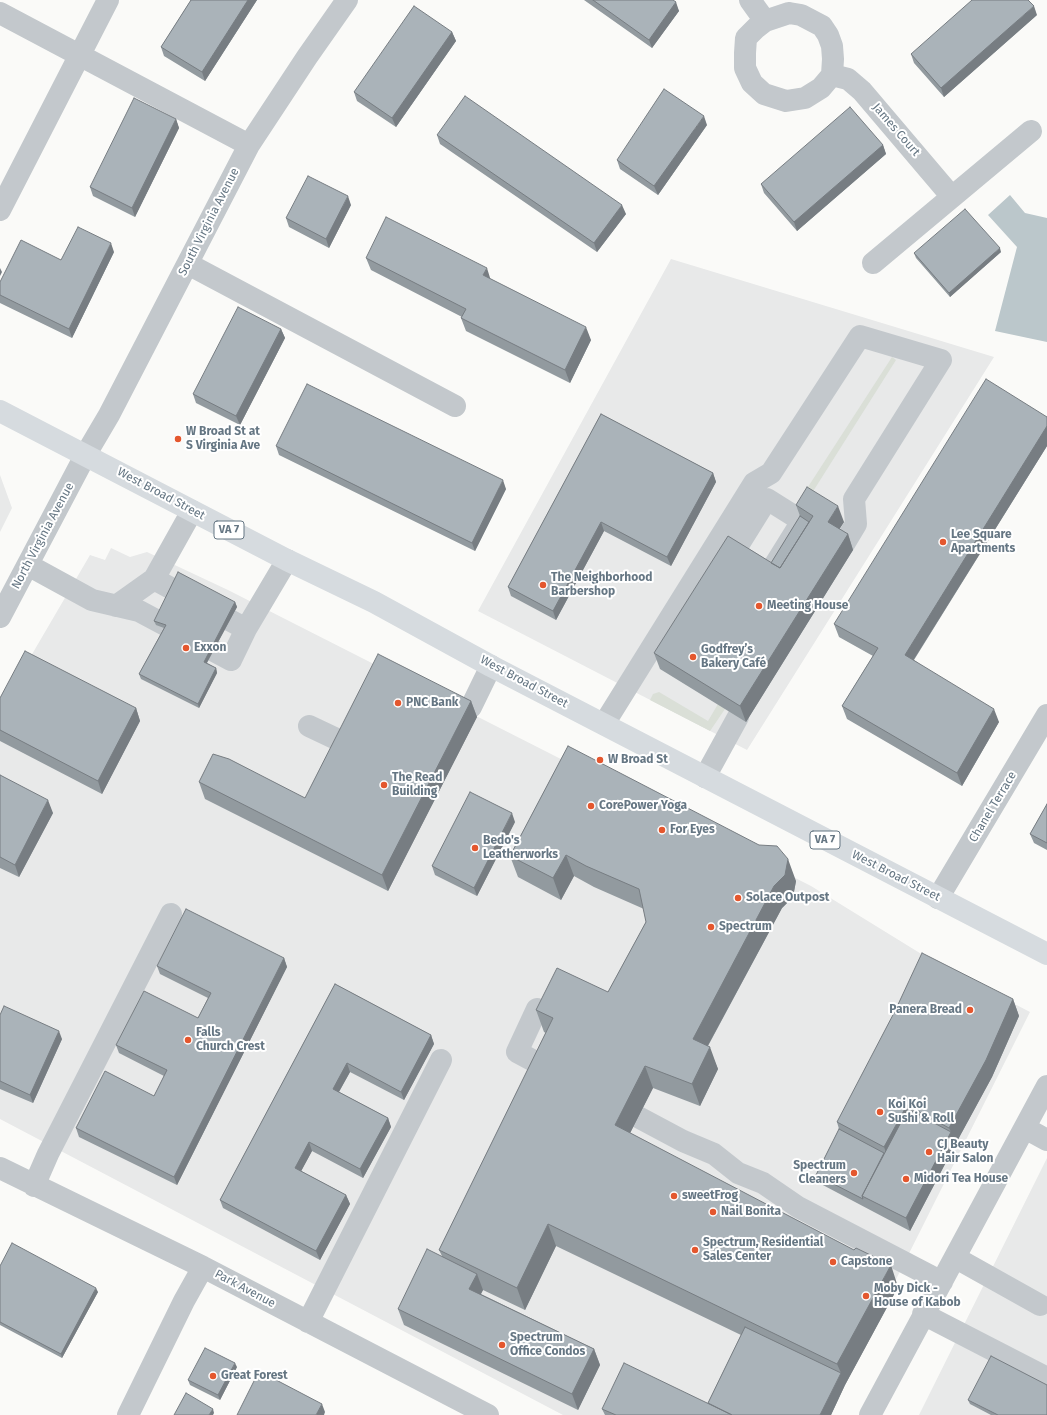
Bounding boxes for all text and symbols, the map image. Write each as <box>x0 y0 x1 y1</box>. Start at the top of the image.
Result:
street label: James Court <box>869 101 923 159</box>
street label: South Virginia Avenue <box>176 166 242 278</box>
place label: W Broad St at S Virginia Ave <box>186 425 260 453</box>
marker: W Broad St at S Virginia Ave <box>173 434 183 444</box>
street label: West Broad Street <box>115 465 207 523</box>
street label: North Virginia Avenue <box>9 480 77 592</box>
road number: VA 7 <box>214 521 244 539</box>
place label: Lee Square Apartments <box>951 528 1015 556</box>
marker: Lee Square Apartments <box>938 537 948 547</box>
place label: The Neighborhood Barbershop <box>551 571 652 599</box>
marker: The Neighborhood Barbershop <box>538 580 548 590</box>
place label: Meeting House <box>767 599 848 613</box>
marker: Meeting House <box>754 601 764 611</box>
place label: Exxon <box>194 641 226 655</box>
marker: Exxon <box>181 643 191 653</box>
place label: Godfrey’s Bakery Café <box>701 643 766 671</box>
marker: Godfrey’s Bakery Café <box>688 652 698 662</box>
street label: West Broad Street <box>478 653 570 711</box>
place label: PNC Bank <box>406 696 458 710</box>
marker: PNC Bank <box>393 698 403 708</box>
place label: W Broad St <box>608 753 668 767</box>
marker: W Broad St <box>595 755 605 765</box>
street label: Chanel Terrace <box>966 769 1020 845</box>
place label: The Read Building <box>392 771 442 799</box>
marker: The Read Building <box>379 780 389 790</box>
place label: CorePower Yoga <box>599 799 687 813</box>
marker: CorePower Yoga <box>586 801 596 811</box>
place label: For Eyes <box>670 823 715 837</box>
marker: For Eyes <box>657 825 667 835</box>
road number: VA 7 <box>810 831 840 849</box>
place label: Bedo's Leatherworks <box>483 834 558 862</box>
marker: Bedo's Leatherworks <box>470 843 480 853</box>
street label: West Broad Street <box>849 847 943 905</box>
place label: Solace Outpost <box>746 891 829 905</box>
marker: Solace Outpost <box>733 893 743 903</box>
place label: Spectrum <box>719 920 772 934</box>
marker: Spectrum <box>706 922 716 932</box>
place label: Panera Bread <box>889 1003 962 1017</box>
marker: Panera Bread <box>965 1005 975 1015</box>
place label: Falls Church Crest <box>196 1026 265 1054</box>
marker: Falls Church Crest <box>183 1035 193 1045</box>
place label: Koi Koi Sushi & Roll <box>888 1098 954 1126</box>
marker: Koi Koi Sushi & Roll <box>875 1107 885 1117</box>
place label: CJ Beauty Hair Salon <box>937 1138 993 1166</box>
marker: CJ Beauty Hair Salon <box>924 1147 934 1157</box>
place label: Spectrum Cleaners <box>793 1159 846 1187</box>
marker: Spectrum Cleaners <box>849 1168 859 1178</box>
place label: Midori Tea House <box>914 1172 1008 1186</box>
marker: Midori Tea House <box>901 1174 911 1184</box>
place label: sweetFrog <box>682 1189 738 1203</box>
marker: sweetFrog <box>669 1191 679 1201</box>
place label: Nail Bonita <box>721 1205 781 1219</box>
marker: Nail Bonita <box>708 1207 718 1217</box>
place label: Spectrum, Residential Sales Center <box>703 1236 823 1264</box>
marker: Spectrum, Residential Sales Center <box>690 1245 700 1255</box>
place label: Capstone <box>841 1255 892 1269</box>
marker: Capstone <box>828 1257 838 1267</box>
street label: Park Avenue <box>212 1267 278 1311</box>
place label: Moby Dick - House of Kabob <box>874 1282 961 1310</box>
marker: Moby Dick - House of Kabob <box>861 1291 871 1301</box>
place label: Spectrum Office Condos <box>510 1331 585 1359</box>
marker: Spectrum Office Condos <box>497 1340 507 1350</box>
place label: Great Forest <box>221 1369 288 1383</box>
marker: Great Forest <box>208 1371 218 1381</box>

